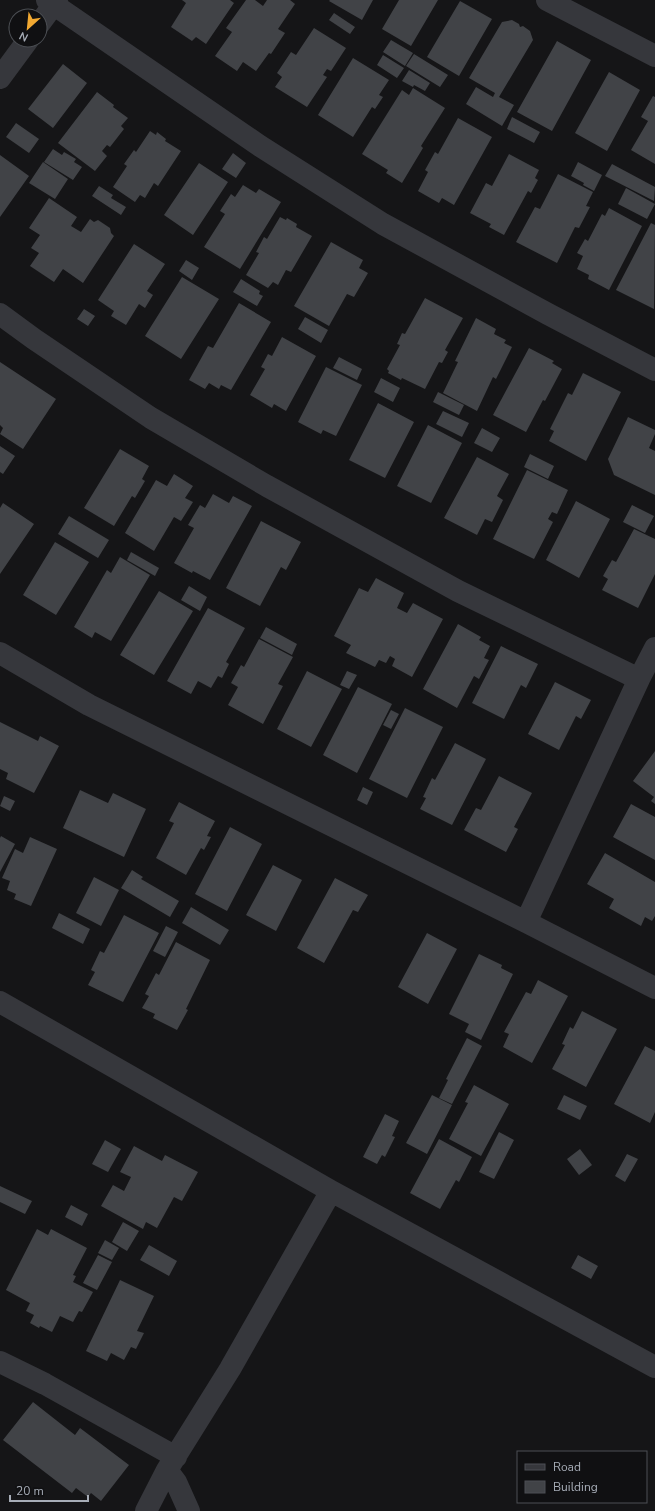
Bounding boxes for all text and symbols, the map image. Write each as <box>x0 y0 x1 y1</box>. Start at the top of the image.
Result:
north arrow <box>8 8 48 48</box>
text: N <box>17 28 31 45</box>
legend <box>517 1451 647 1503</box>
text: Road <box>553 1459 581 1475</box>
scale bar <box>10 1477 88 1503</box>
text: Building <box>553 1479 598 1495</box>
text: 20 m <box>16 1483 44 1499</box>

